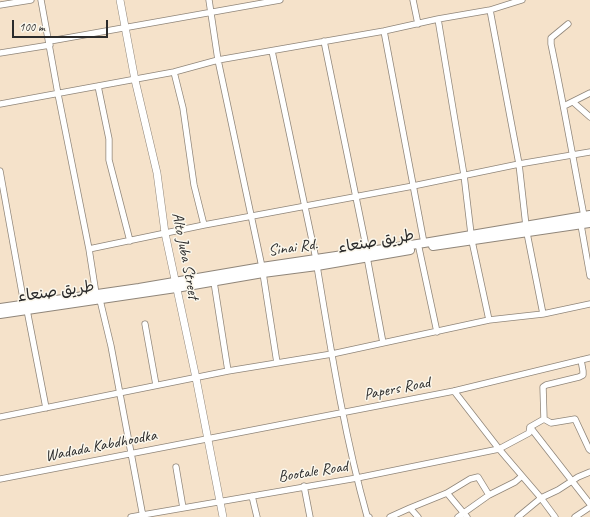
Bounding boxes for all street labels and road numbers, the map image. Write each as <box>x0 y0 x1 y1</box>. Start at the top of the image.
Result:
street label: Alto Juba Street <box>167 211 203 301</box>
street label: طريق صنعاء <box>336 226 416 258</box>
street label: Sinai Rd. <box>267 235 319 261</box>
street label: طريق صنعاء <box>16 277 96 307</box>
street label: Papers Road <box>362 373 432 405</box>
street label: Wadada Kabdhoodka <box>44 426 158 466</box>
street label: Bootale Road <box>277 457 349 487</box>

